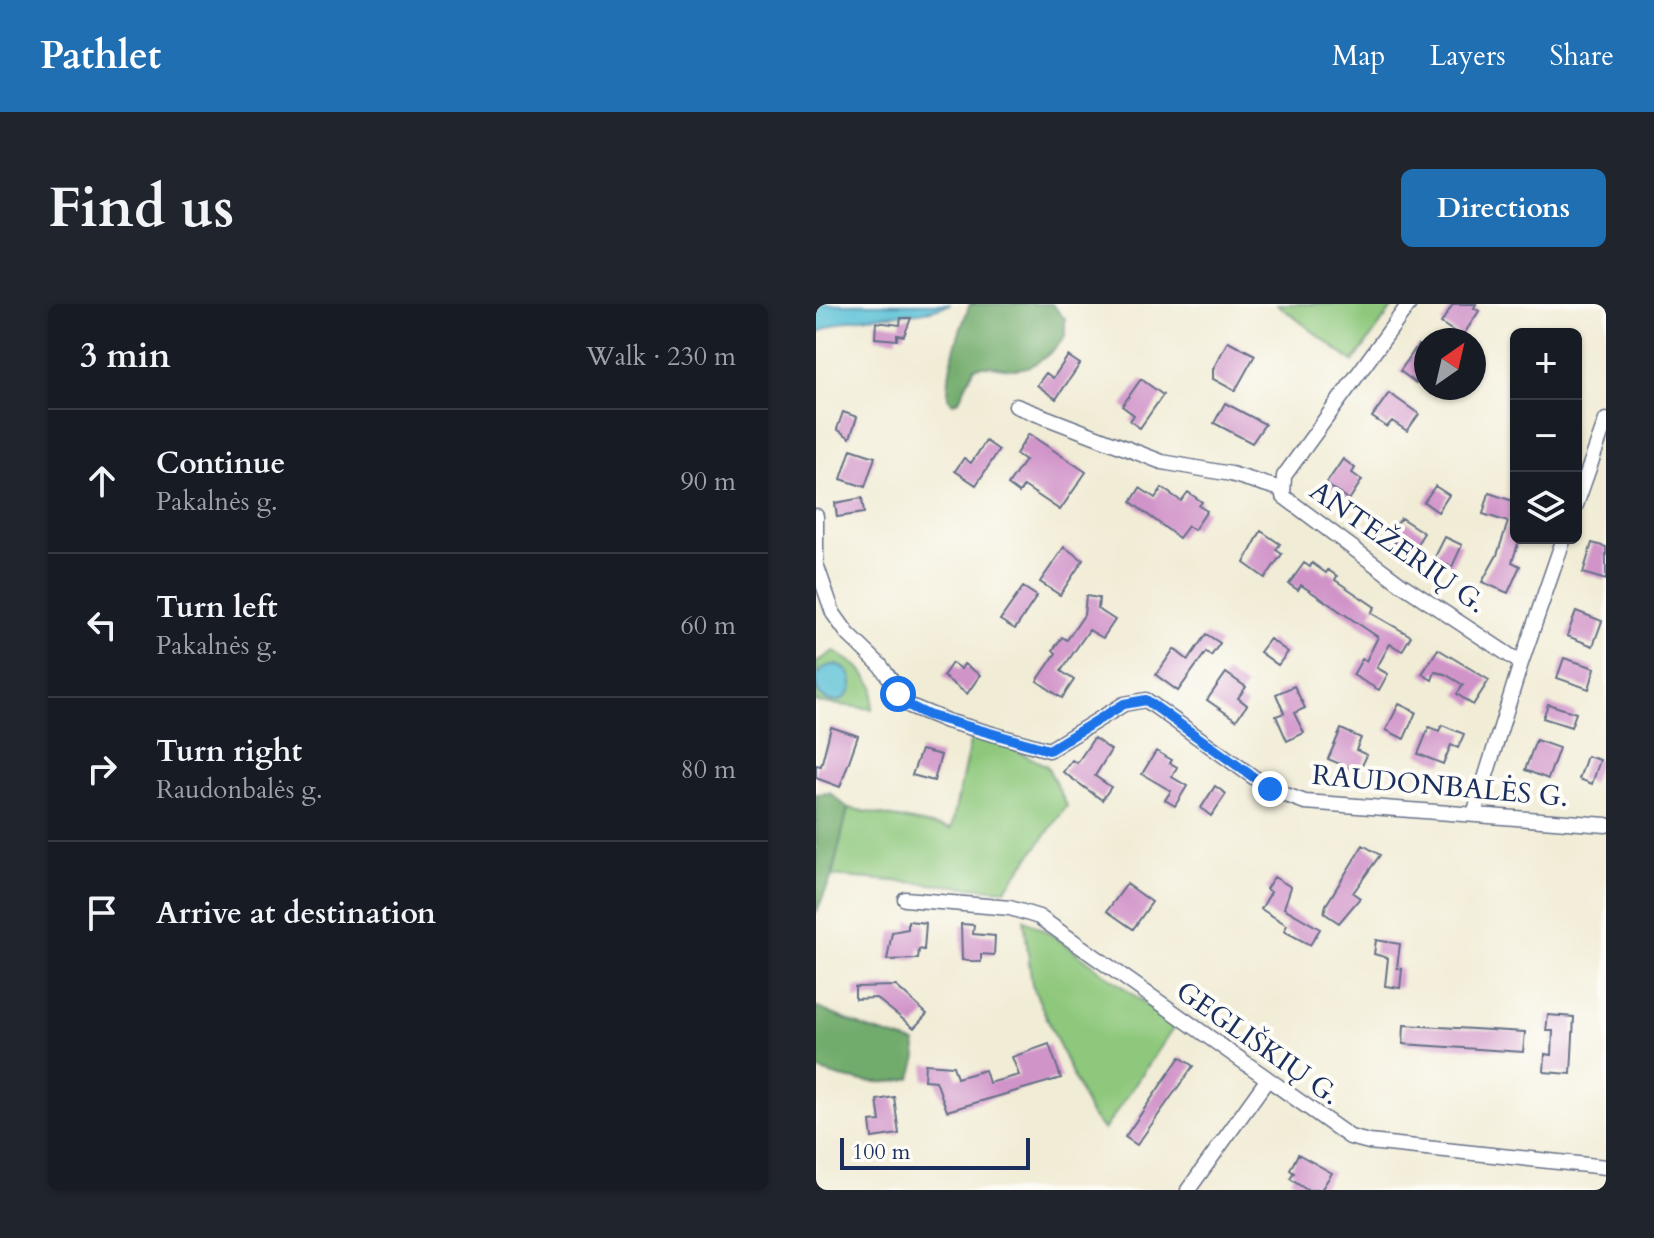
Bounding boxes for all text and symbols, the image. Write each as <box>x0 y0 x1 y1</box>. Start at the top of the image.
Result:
text: Pathlet <box>40 30 161 82</box>
text: Map <box>1332 37 1385 75</box>
text: Layers <box>1429 37 1506 75</box>
text: Share <box>1550 37 1614 75</box>
button: Directions <box>1401 169 1606 247</box>
text: Find us <box>48 171 234 246</box>
north arrow <box>1414 328 1486 400</box>
map controls <box>1510 328 1582 544</box>
button: + <box>1510 328 1582 400</box>
text: 3 min <box>80 333 171 379</box>
text: Walk · 230 m <box>586 339 736 374</box>
button: − <box>1510 400 1582 472</box>
text: Continue <box>156 443 285 484</box>
icon: ahead <box>80 459 124 503</box>
text: 90 m <box>680 464 736 499</box>
street label: ANTEŽERIŲ G. <box>1302 472 1494 622</box>
button: layers <box>1510 472 1582 544</box>
text: Pakalnės g. <box>156 484 278 519</box>
text: Turn left <box>156 587 278 628</box>
icon: left <box>80 603 124 647</box>
text: 60 m <box>680 608 736 643</box>
text: Pakalnės g. <box>156 628 278 663</box>
route start <box>880 676 916 712</box>
text: Turn right <box>156 731 302 772</box>
icon: right <box>80 747 124 791</box>
text: 80 m <box>680 752 736 787</box>
street label: RAUDONBALĖS G. <box>1310 756 1570 816</box>
route end <box>1252 771 1288 807</box>
text: Raudonbalės g. <box>156 772 323 807</box>
icon: arrive <box>80 891 124 935</box>
text: Arrive at destination <box>156 893 436 934</box>
street label: GEGLIŠKIŲ G. <box>1168 972 1348 1114</box>
scale bar <box>840 1134 1030 1170</box>
text: 100 m <box>852 1137 910 1167</box>

